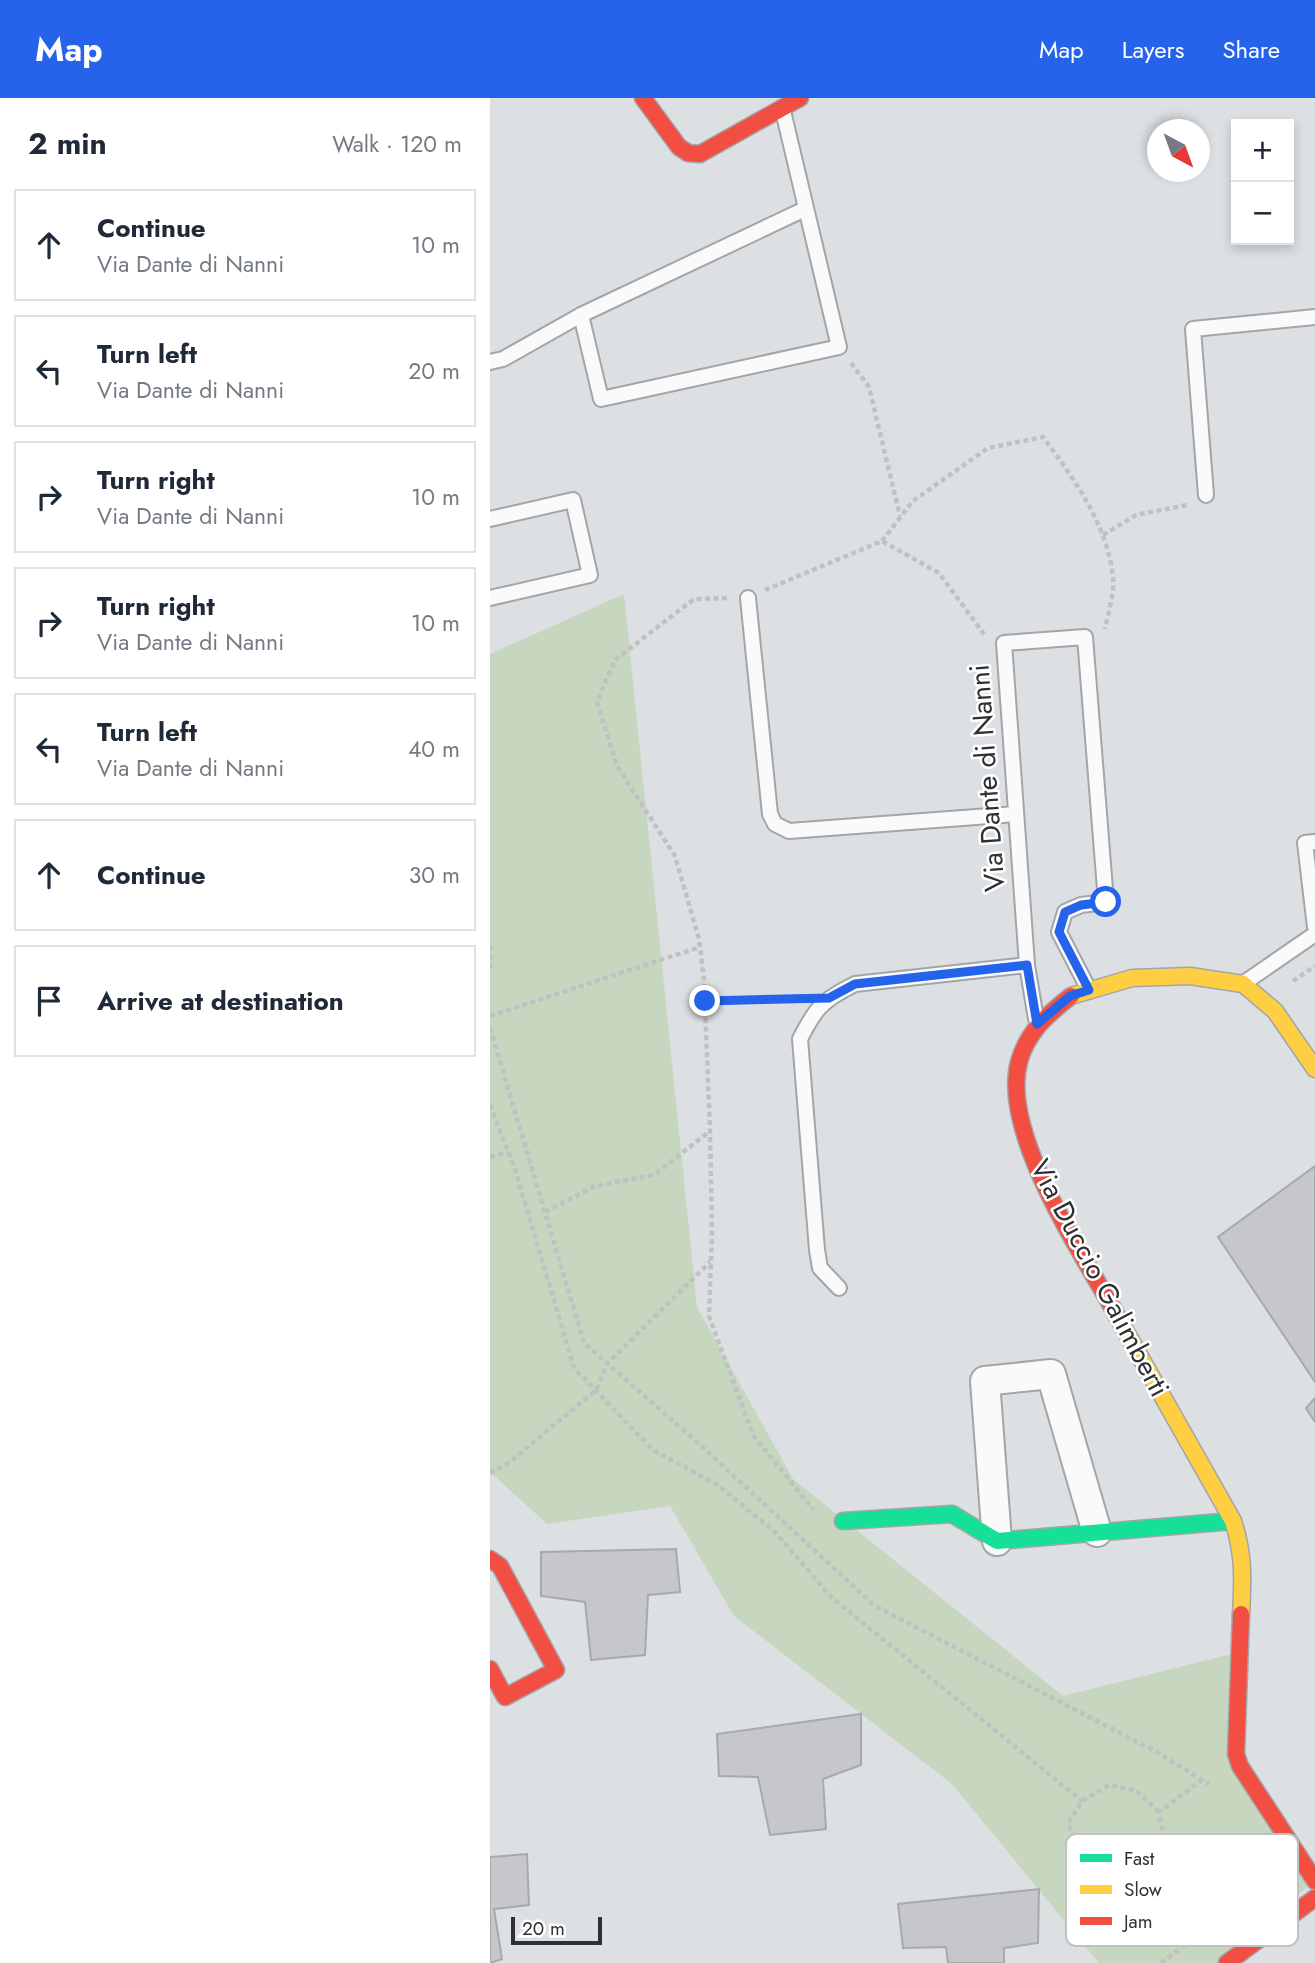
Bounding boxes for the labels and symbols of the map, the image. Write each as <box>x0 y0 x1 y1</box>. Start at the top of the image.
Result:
north arrow <box>1147 119 1210 182</box>
street label: Via Dante di Nanni <box>959 663 1015 893</box>
route start <box>1090 886 1121 917</box>
route end <box>689 985 720 1016</box>
street label: Via Duccio Galimberti <box>1020 1152 1180 1404</box>
legend <box>1066 1834 1298 1946</box>
text: Fast <box>1124 1845 1155 1872</box>
text: Slow <box>1124 1876 1162 1903</box>
text: Jam <box>1121 1908 1153 1935</box>
scale bar <box>511 1914 602 1946</box>

